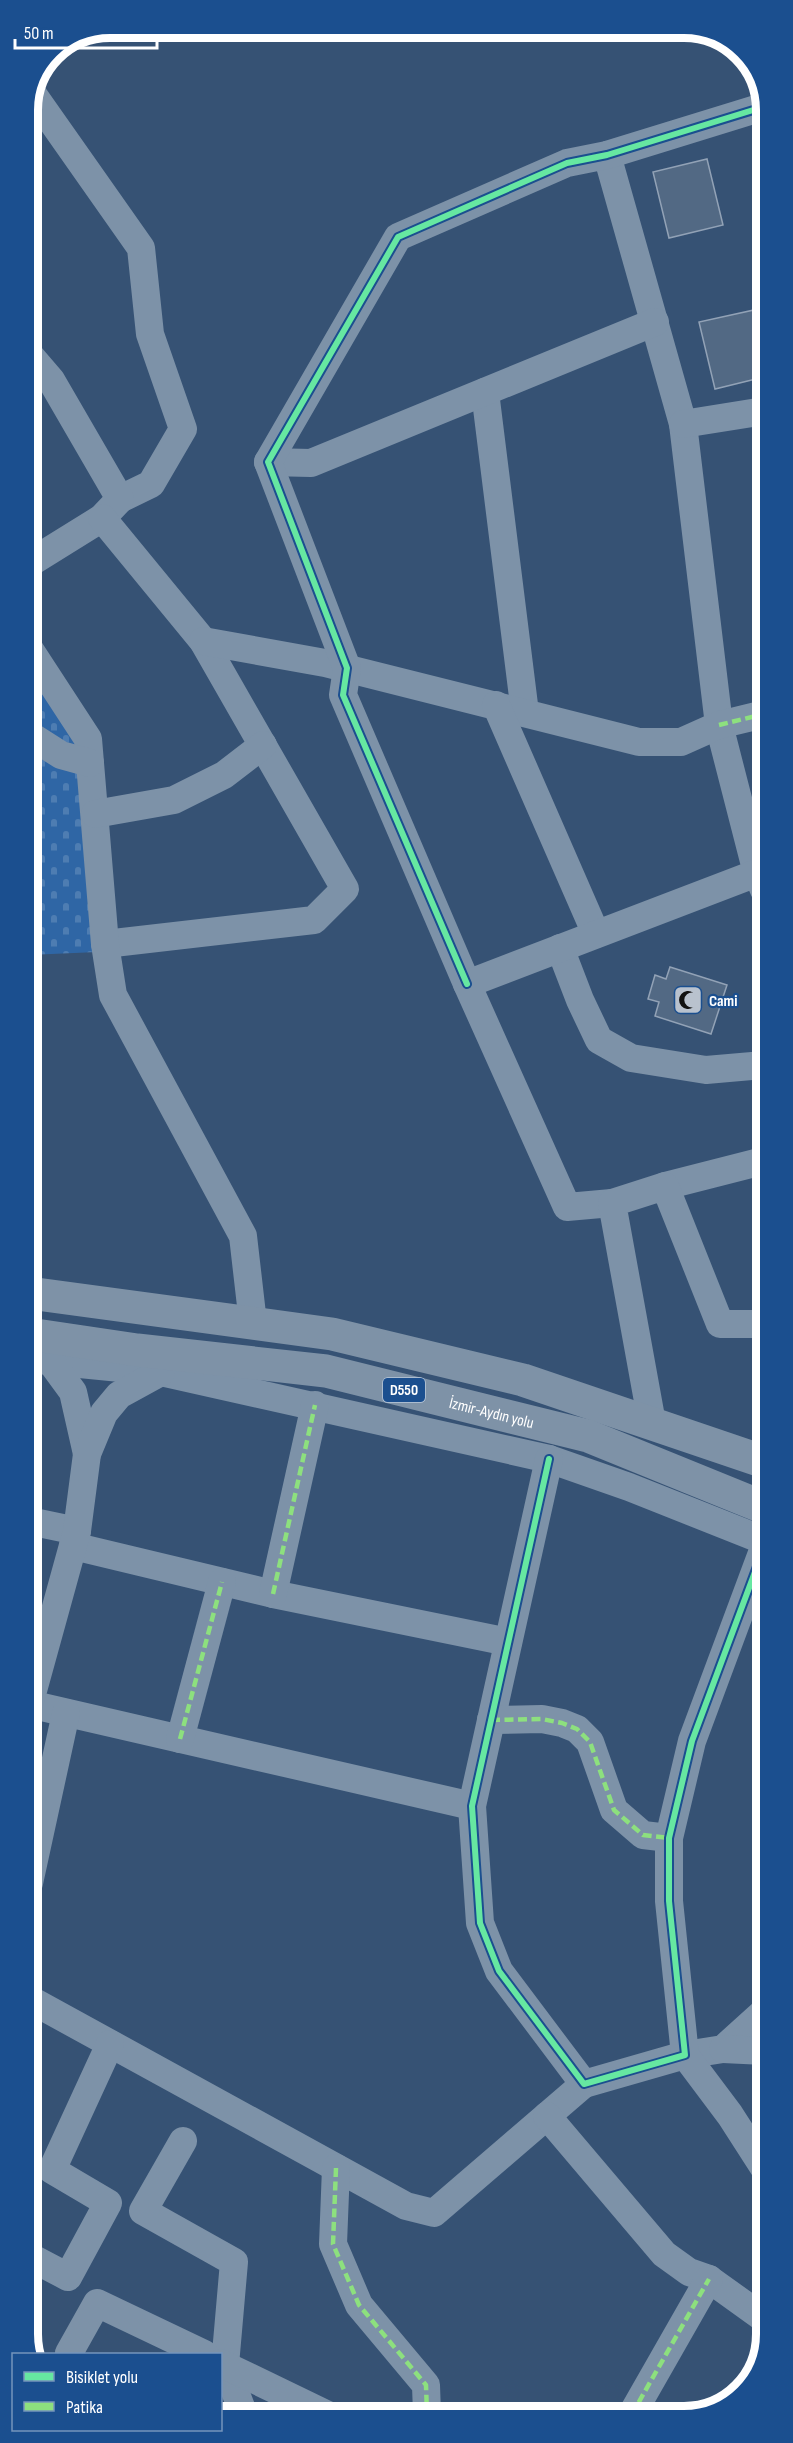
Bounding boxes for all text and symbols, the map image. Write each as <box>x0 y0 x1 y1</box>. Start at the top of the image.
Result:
scale bar <box>15 12 158 50</box>
text: 50 m <box>24 23 54 44</box>
mosque icon: Cami <box>672 984 704 1016</box>
place label: Cami <box>709 992 737 1011</box>
road number: D550 <box>383 1378 425 1402</box>
street label: İzmir-Aydın yolu <box>447 1394 536 1433</box>
legend <box>12 2353 222 2431</box>
text: Bisiklet yolu <box>66 2367 138 2388</box>
text: Patika <box>66 2397 103 2418</box>

